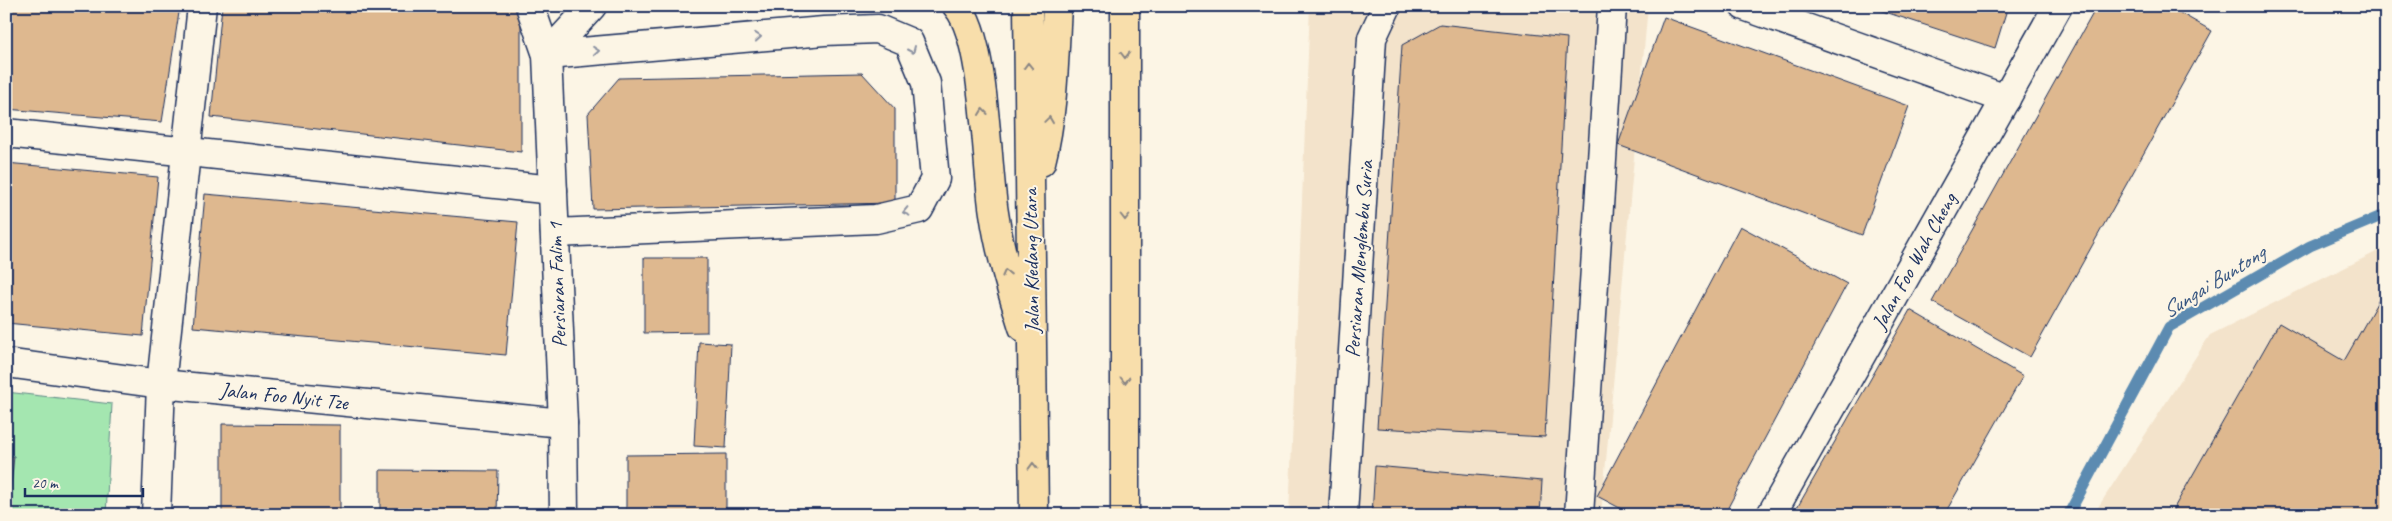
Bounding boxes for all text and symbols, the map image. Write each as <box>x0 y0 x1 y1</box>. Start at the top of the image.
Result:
one-way arrow <box>754 31 762 42</box>
one-way arrow <box>906 45 917 54</box>
one-way arrow <box>592 46 600 57</box>
one-way arrow <box>1120 52 1130 59</box>
one-way arrow <box>1023 61 1034 69</box>
one-way arrow <box>978 108 989 116</box>
one-way arrow <box>1043 116 1054 124</box>
street label: Persiaran Menglembu Suria <box>1339 158 1379 358</box>
street label: Jalan Kledang Utara <box>1017 186 1045 335</box>
street label: Jalan Foo Wah Cheng <box>1865 187 1963 335</box>
one-way arrow <box>901 206 910 217</box>
one-way arrow <box>1120 214 1130 222</box>
street label: Persiaran Falim 1 <box>542 220 572 348</box>
water label: Sungai Buntong <box>2157 237 2273 325</box>
one-way arrow <box>1001 269 1011 277</box>
street label: Jalan Foo Nyit Tze <box>218 376 350 416</box>
one-way arrow <box>1120 376 1130 384</box>
one-way arrow <box>1028 462 1038 470</box>
scale bar <box>25 466 142 498</box>
text: 20 m <box>32 474 59 493</box>

